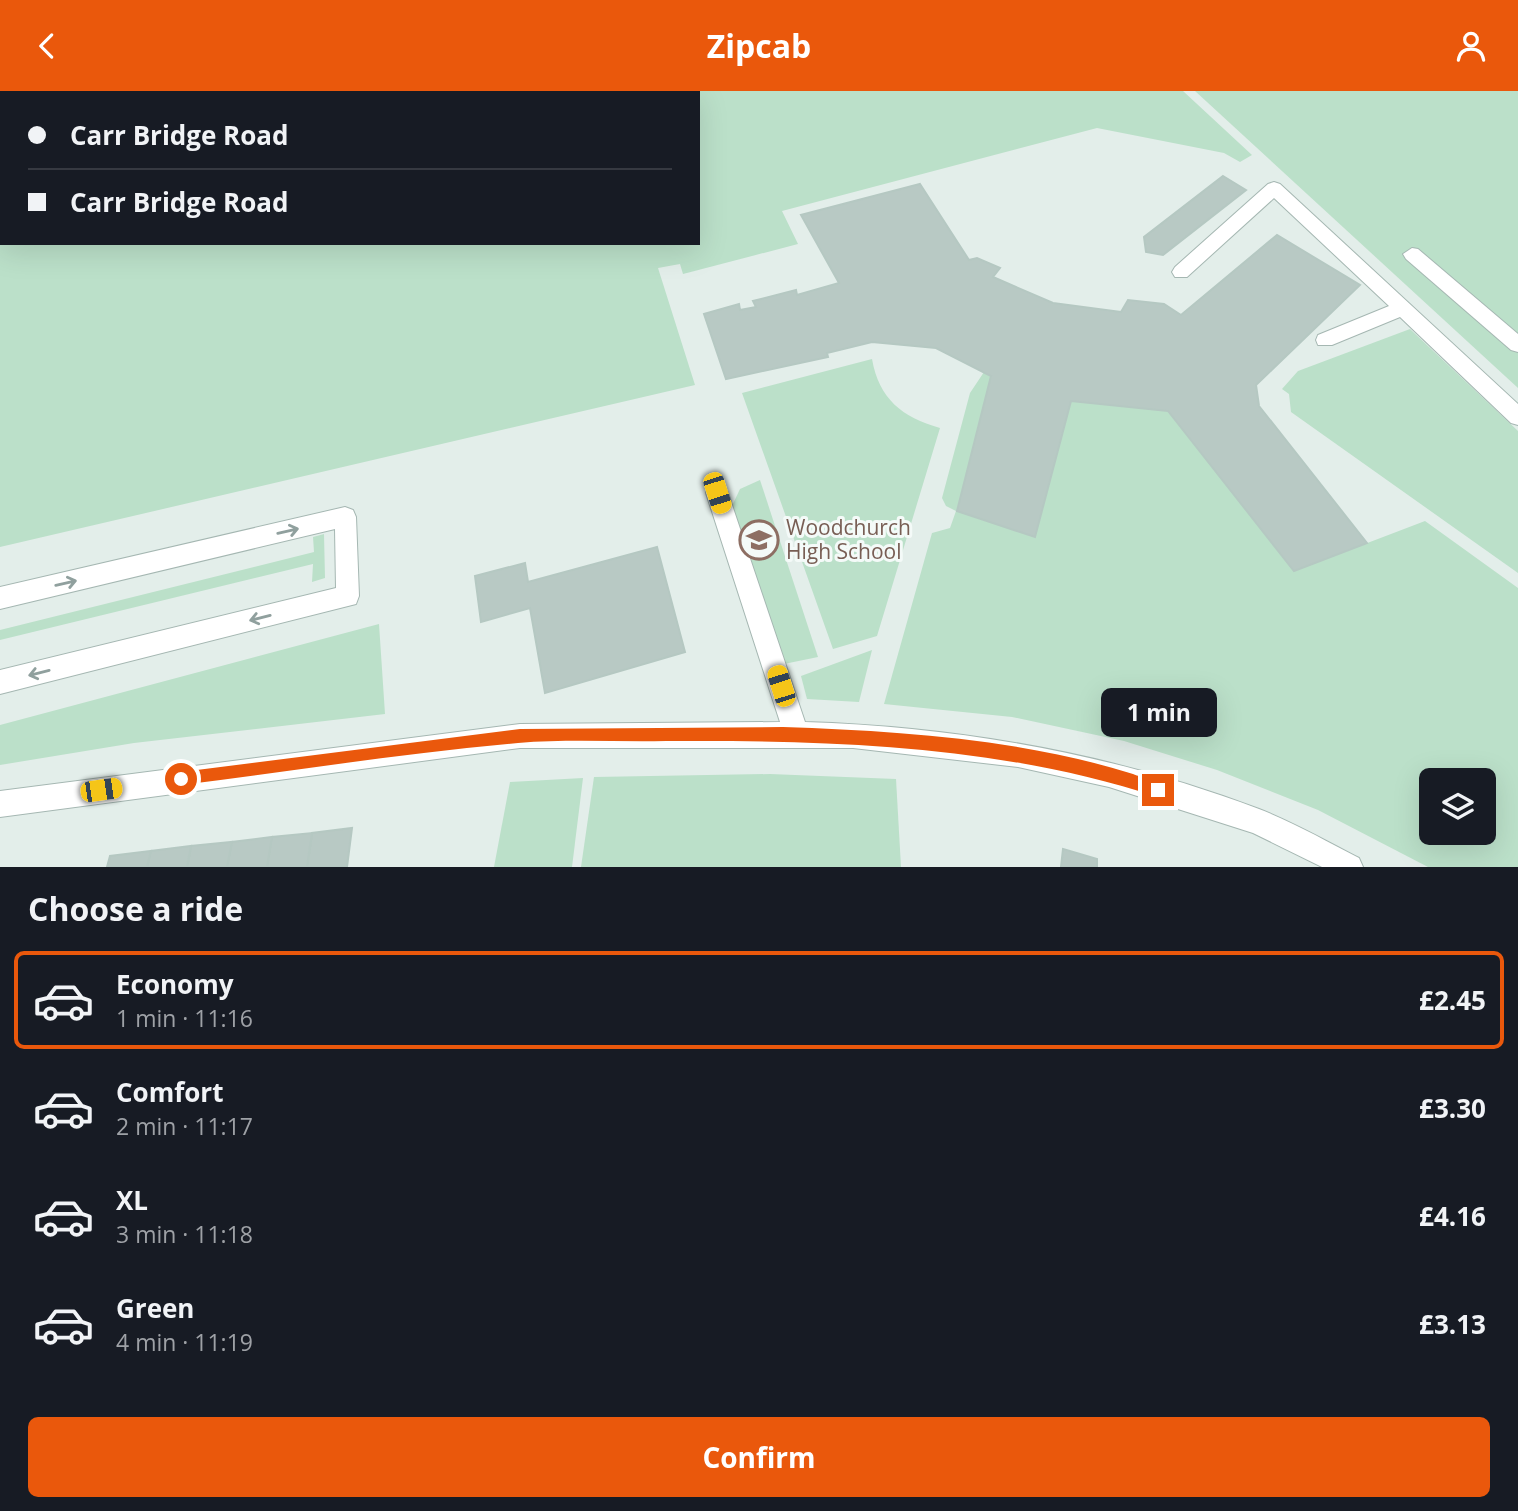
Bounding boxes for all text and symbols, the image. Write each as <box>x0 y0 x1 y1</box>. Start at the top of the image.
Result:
text: Zipcab <box>707 24 811 67</box>
icon: back <box>28 27 66 65</box>
icon: person <box>1452 27 1490 65</box>
text: Carr Bridge Road <box>70 117 289 153</box>
text: Carr Bridge Road <box>70 184 289 220</box>
car <box>701 470 734 516</box>
place label: Woodchurch High School <box>786 513 911 565</box>
school or university icon: Woodchurch High School <box>738 519 780 561</box>
one-way arrow <box>276 523 299 537</box>
one-way arrow <box>55 575 77 588</box>
one-way arrow <box>249 612 272 625</box>
car <box>765 663 798 709</box>
one-way arrow <box>28 667 51 680</box>
callout: 1 min <box>1100 689 1216 737</box>
text: 1 min <box>1127 696 1191 728</box>
route start <box>165 763 197 795</box>
map controls <box>1419 768 1496 845</box>
button: layers <box>1419 768 1496 845</box>
route end <box>1142 774 1174 806</box>
car <box>79 777 124 803</box>
text: Choose a ride <box>28 887 243 930</box>
text: Economy <box>116 966 234 1002</box>
icon: car <box>32 969 95 1032</box>
text: £2.45 <box>1419 982 1486 1018</box>
text: 1 min · 11:16 <box>116 1002 253 1034</box>
text: Comfort <box>116 1074 223 1110</box>
icon: car <box>32 1077 95 1140</box>
text: £3.30 <box>1419 1090 1486 1126</box>
text: 2 min · 11:17 <box>116 1110 253 1142</box>
text: XL <box>116 1182 148 1218</box>
icon: car <box>32 1185 95 1248</box>
text: £4.16 <box>1419 1198 1486 1234</box>
text: 3 min · 11:18 <box>116 1218 253 1250</box>
text: Green <box>116 1290 194 1326</box>
icon: car <box>32 1293 95 1356</box>
text: £3.13 <box>1419 1306 1486 1342</box>
text: 4 min · 11:19 <box>116 1326 253 1358</box>
button: Confirm <box>28 1417 1490 1497</box>

